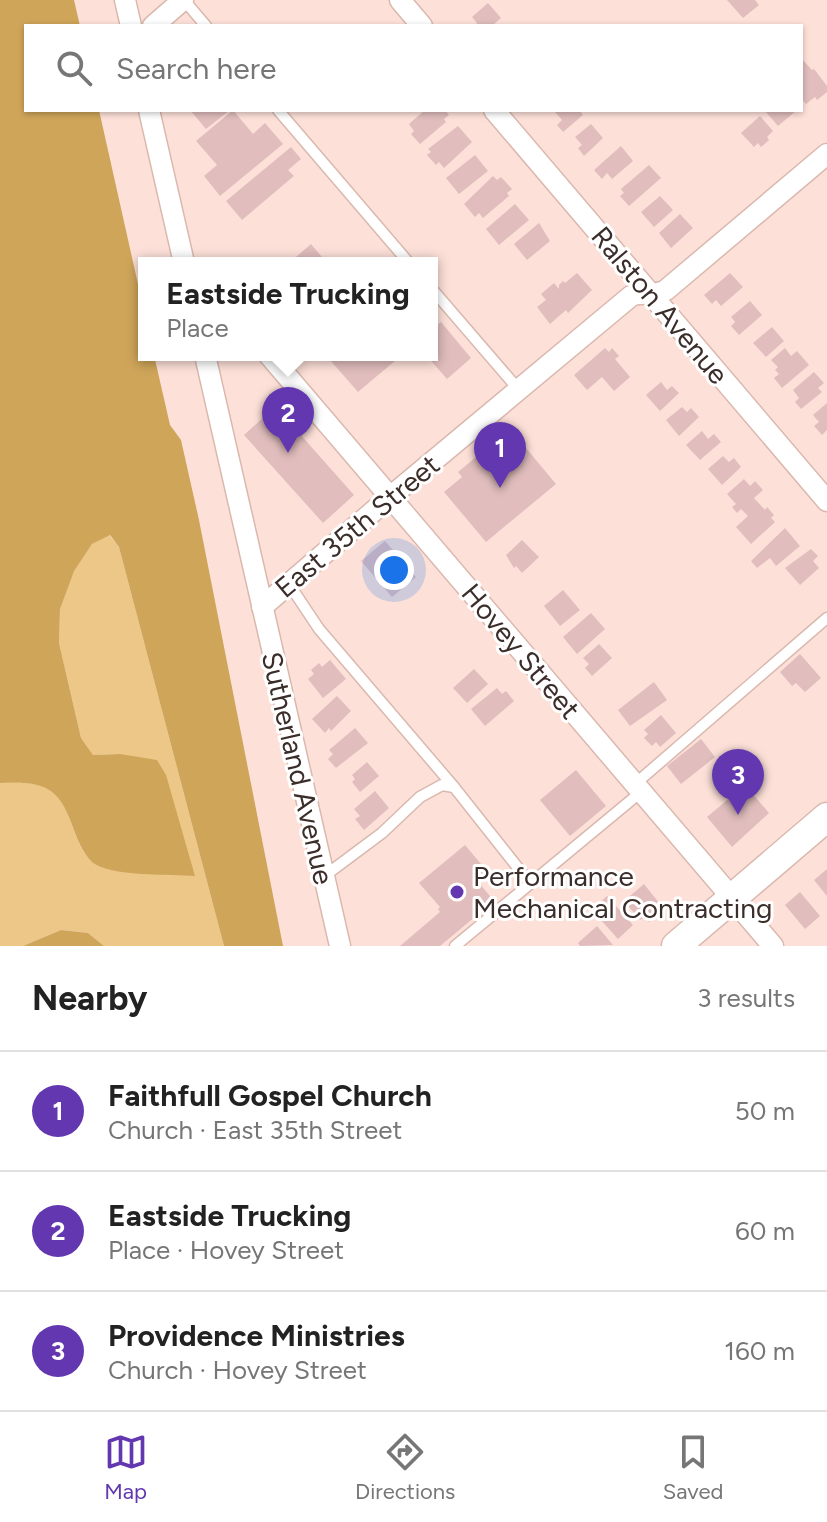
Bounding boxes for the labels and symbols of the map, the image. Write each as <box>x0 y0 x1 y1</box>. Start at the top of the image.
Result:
street label: Ralston Avenue <box>584 219 736 391</box>
pin: 2 <box>262 387 314 453</box>
pin: 1 <box>474 422 526 488</box>
street label: East 35th Street <box>268 447 446 605</box>
your location <box>374 550 414 590</box>
street label: Hovey Street <box>455 576 587 726</box>
street label: Sutherland Avenue <box>255 648 341 888</box>
pin: 3 <box>712 749 764 815</box>
place label: Performance Mechanical Contracting <box>473 859 772 925</box>
marker: Performance Mechanical Contracting <box>448 883 466 901</box>

